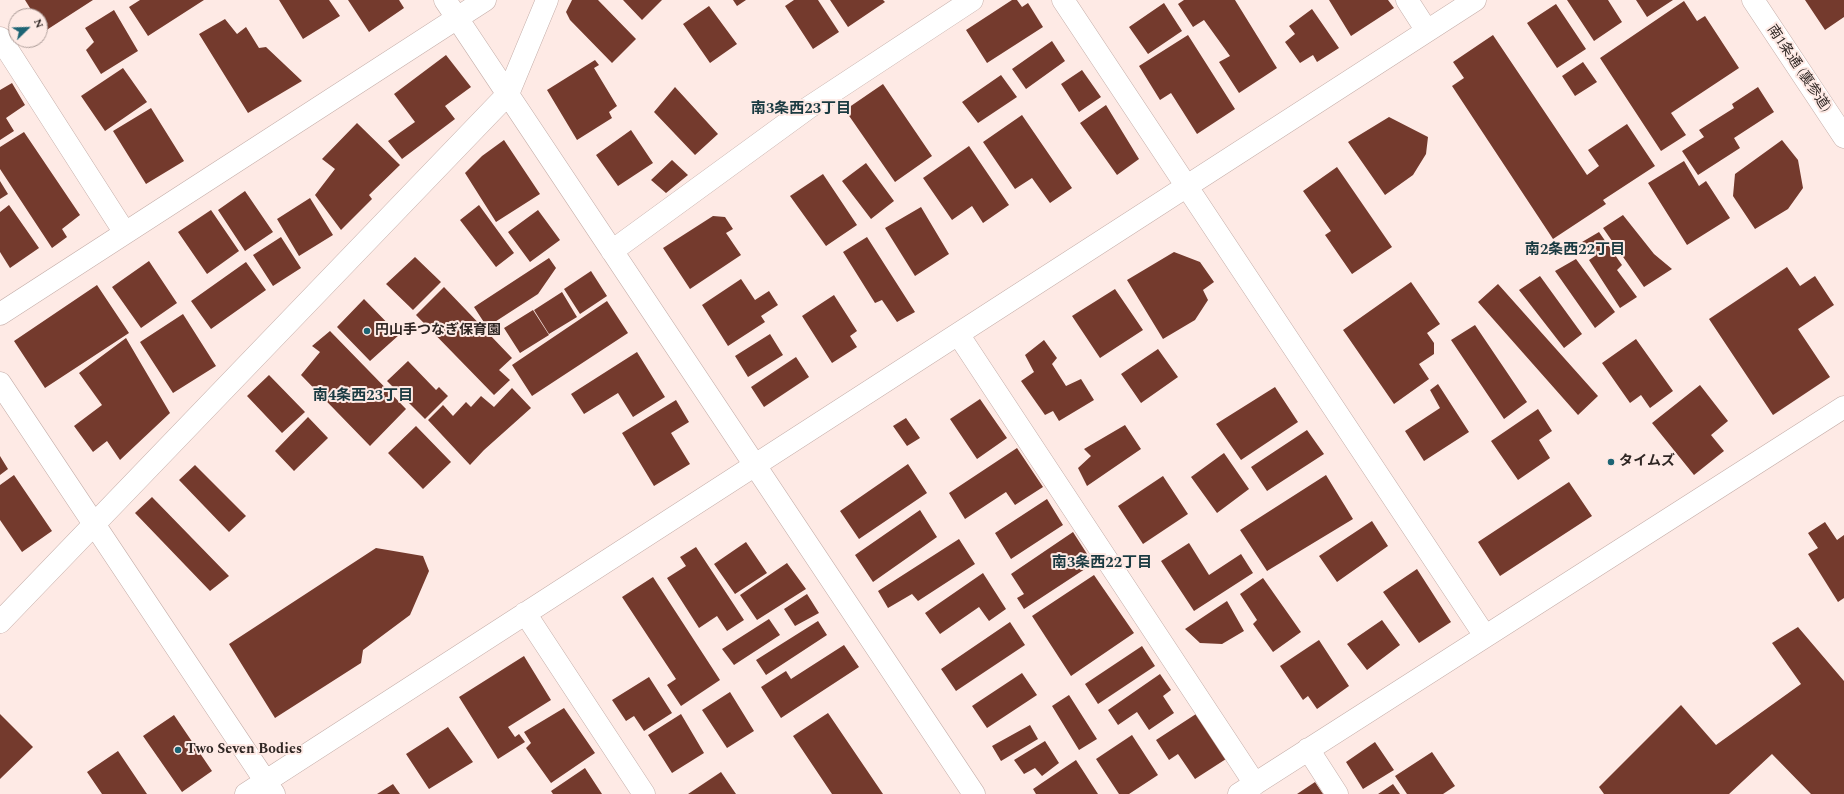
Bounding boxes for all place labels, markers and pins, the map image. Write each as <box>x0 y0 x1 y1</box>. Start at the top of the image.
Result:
place label: 円山手つなぎ保育園 <box>375 323 501 339</box>
marker: 円山手つなぎ保育園 <box>362 326 372 336</box>
place label: タイムズ <box>1619 454 1675 470</box>
marker: タイムズ <box>1606 457 1616 467</box>
place label: Two Seven Bodies <box>186 742 302 758</box>
marker: Two Seven Bodies <box>173 745 183 755</box>

